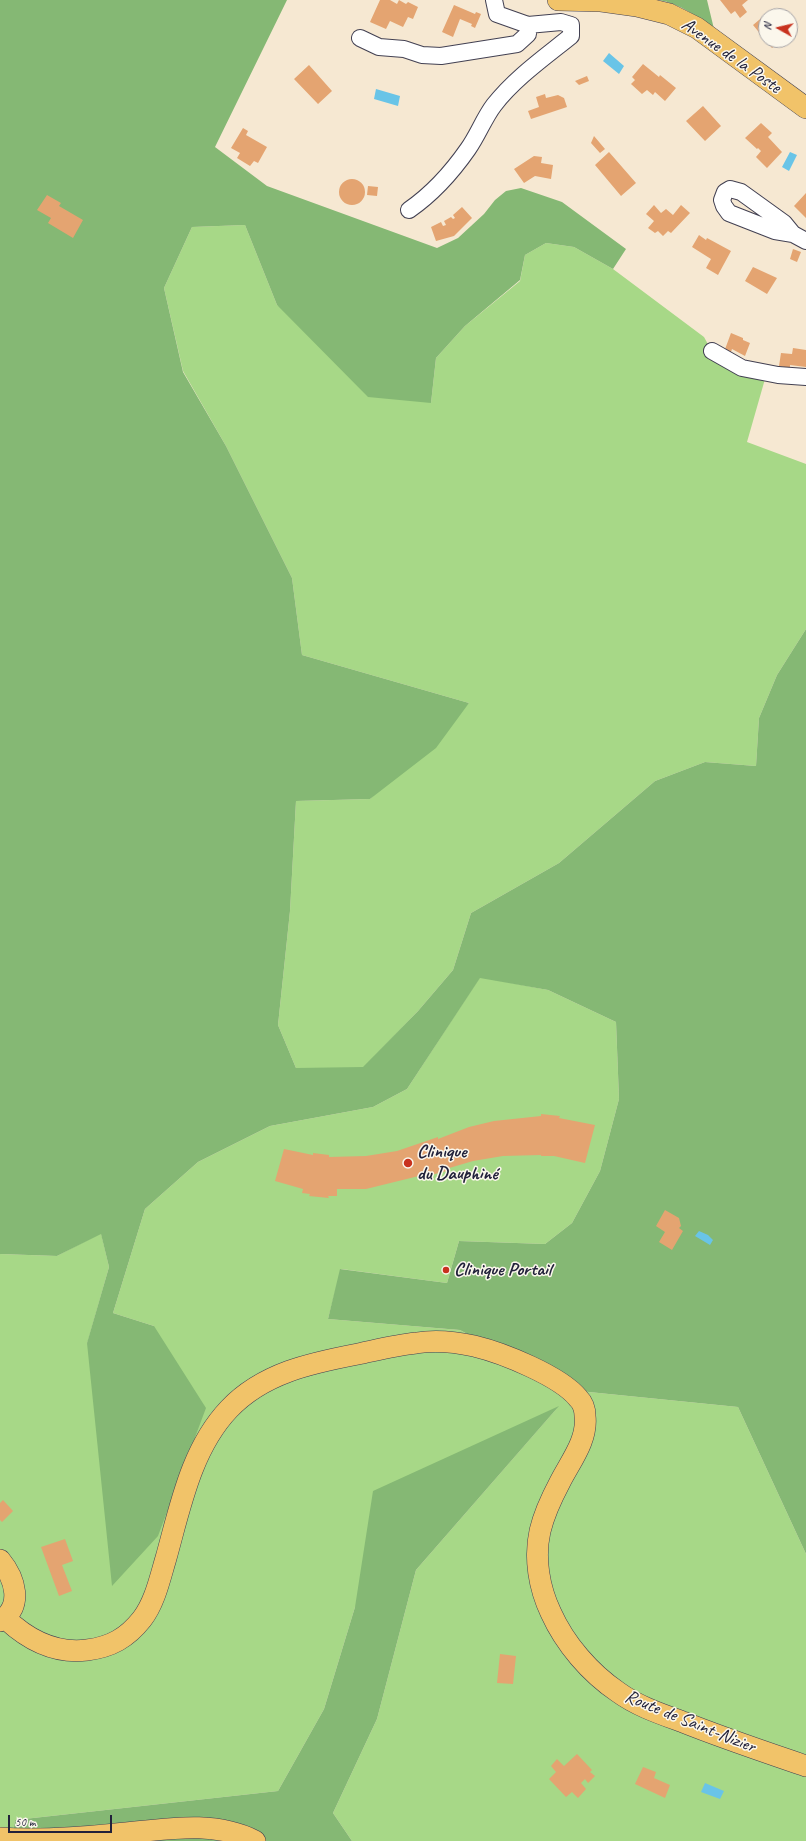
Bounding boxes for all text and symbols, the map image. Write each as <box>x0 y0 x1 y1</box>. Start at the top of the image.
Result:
north arrow <box>758 8 798 48</box>
street label: Avenue de la Poste <box>677 13 785 99</box>
text: N <box>760 22 775 31</box>
place label: Clinique du Dauphiné <box>417 1141 497 1185</box>
marker: Clinique du Dauphiné <box>402 1157 414 1169</box>
place label: Clinique Portail <box>454 1259 551 1281</box>
marker: Clinique Portail <box>441 1265 451 1275</box>
street label: Route de Saint-Nizier <box>621 1685 759 1759</box>
scale bar <box>10 1807 114 1833</box>
text: 50 m <box>15 1814 35 1830</box>

